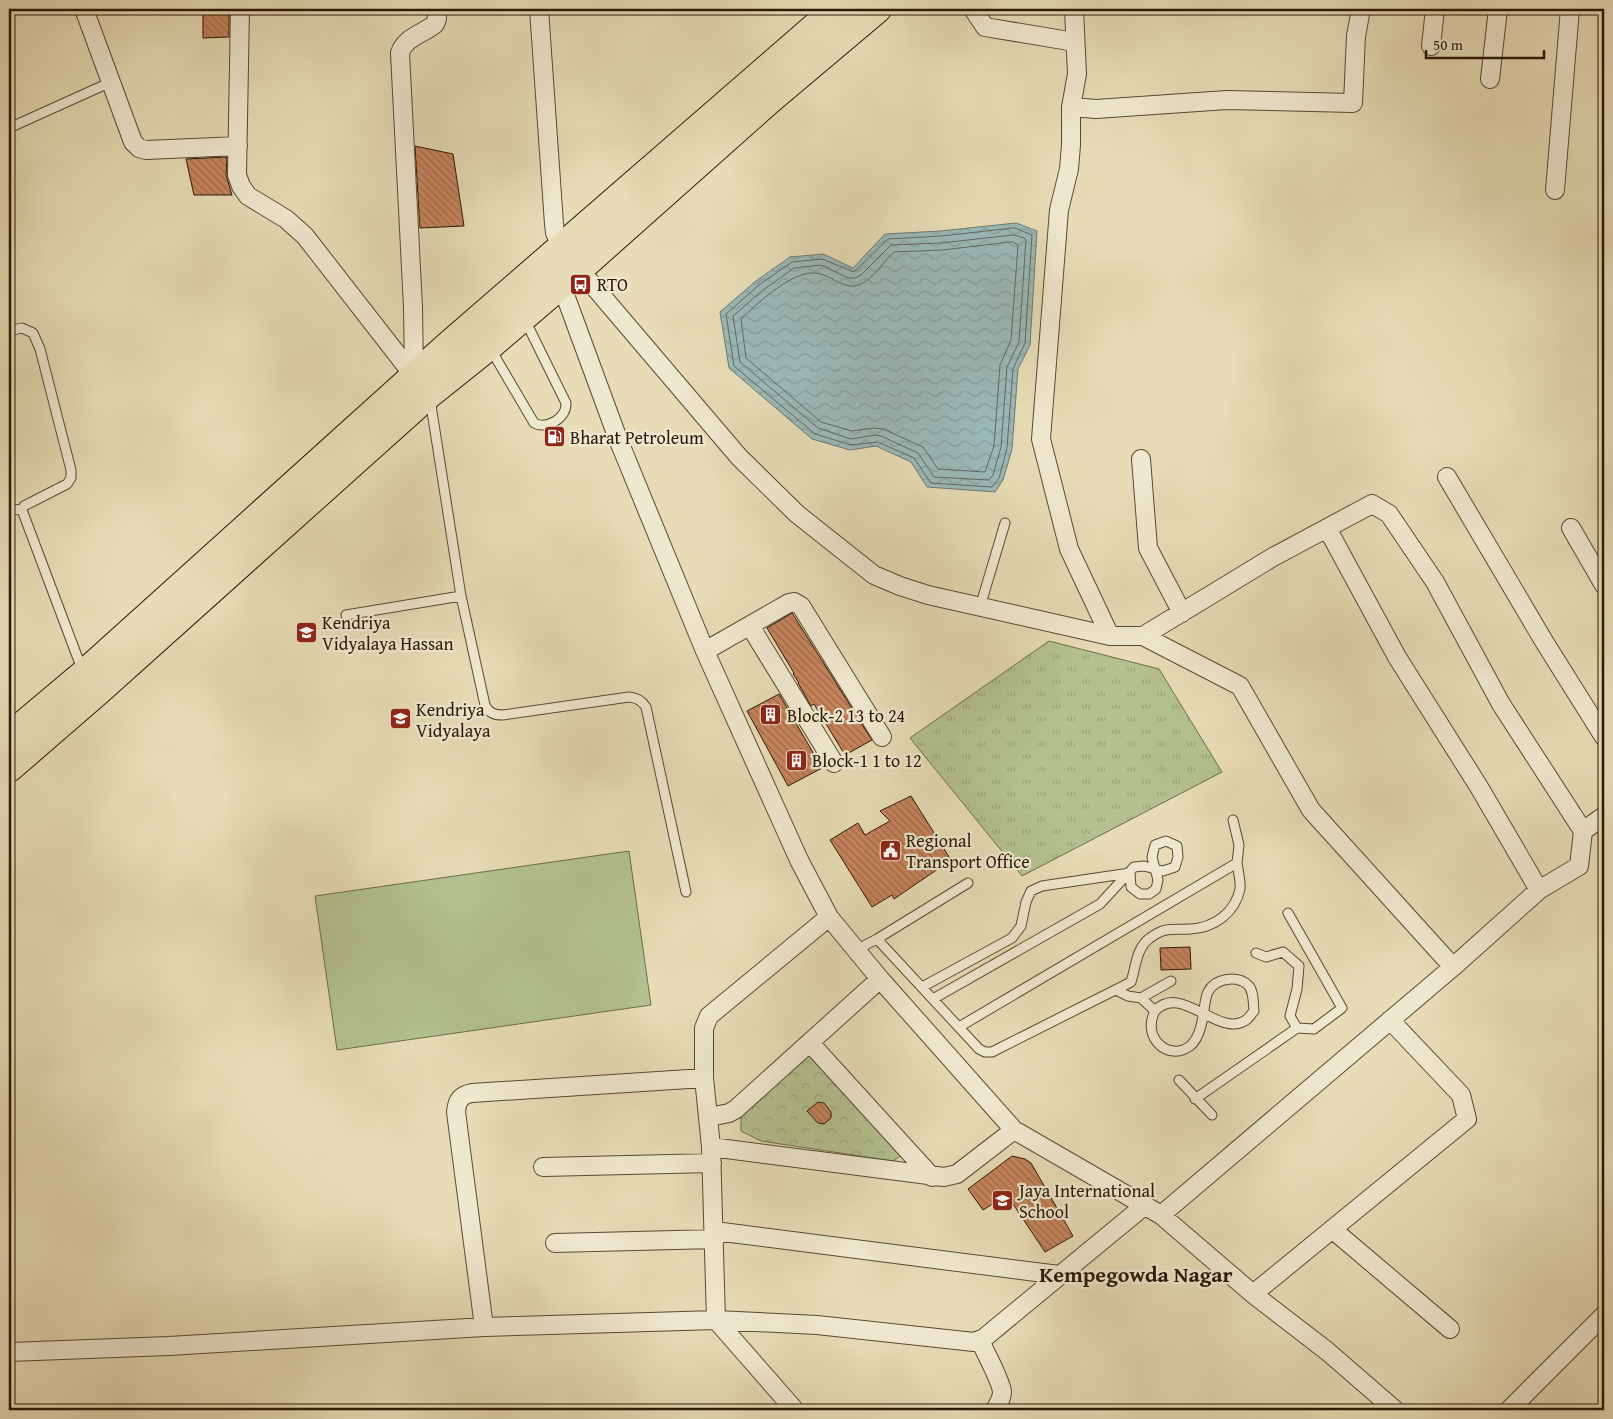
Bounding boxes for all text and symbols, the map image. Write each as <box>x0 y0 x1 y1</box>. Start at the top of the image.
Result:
scale bar <box>1426 28 1543 60</box>
text: 50 m <box>1433 34 1464 55</box>
place label: RTO <box>597 271 628 298</box>
bus stop icon: RTO <box>569 272 593 296</box>
place label: Bharat Petroleum <box>570 424 704 451</box>
fuel station icon: Bharat Petroleum <box>542 425 566 449</box>
place label: Kendriya Vidyalaya Hassan <box>322 609 454 657</box>
school or university icon: Kendriya Vidyalaya Hassan <box>294 620 318 644</box>
place label: Kendriya Vidyalaya <box>416 696 491 744</box>
place label: Block-2 13 to 24 <box>787 702 905 729</box>
building icon: Block-2 13 to 24 <box>759 703 783 727</box>
school or university icon: Kendriya Vidyalaya <box>388 707 412 731</box>
place label: Block-1 1 to 12 <box>812 747 922 774</box>
building icon: Block-1 1 to 12 <box>784 748 808 772</box>
place label: Regional Transport Office <box>906 827 1030 875</box>
public building icon: Regional Transport Office <box>878 838 902 862</box>
place label: Jaya International School <box>1017 1177 1155 1225</box>
school or university icon: Jaya International School <box>991 1188 1015 1212</box>
district label: Kempegowda Nagar <box>1039 1258 1233 1290</box>

